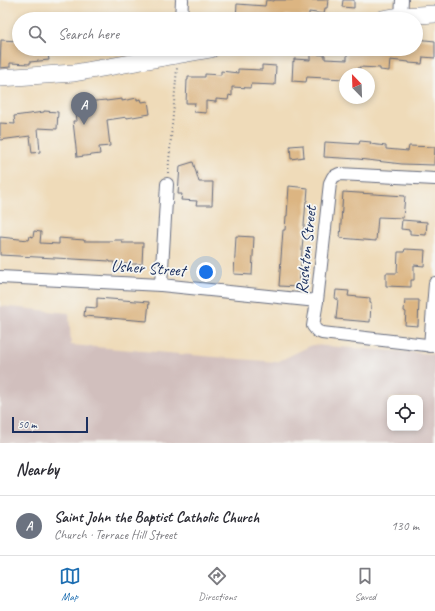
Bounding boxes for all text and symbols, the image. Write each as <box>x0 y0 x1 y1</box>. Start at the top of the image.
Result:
search box <box>12 12 423 56</box>
icon: search <box>26 23 48 45</box>
text: Search here <box>58 25 119 44</box>
north arrow <box>339 68 375 104</box>
pin: A <box>71 92 97 125</box>
street label: Rushton Street <box>291 203 321 295</box>
street label: Usher Street <box>110 255 188 281</box>
your location <box>196 262 216 282</box>
map controls <box>387 395 423 431</box>
button: locate <box>387 395 423 431</box>
scale bar <box>12 415 88 434</box>
text: 50 m <box>18 417 37 431</box>
text: Nearby <box>16 459 59 480</box>
text: Saint John the Baptist Catholic Church <box>54 508 259 527</box>
text: A <box>26 518 32 534</box>
text: 130 m <box>391 518 419 534</box>
text: Church · Terrace Hill Street <box>54 527 177 543</box>
tab: Map <box>59 565 81 603</box>
tab: Directions <box>198 565 237 603</box>
tab: Saved <box>354 565 376 603</box>

